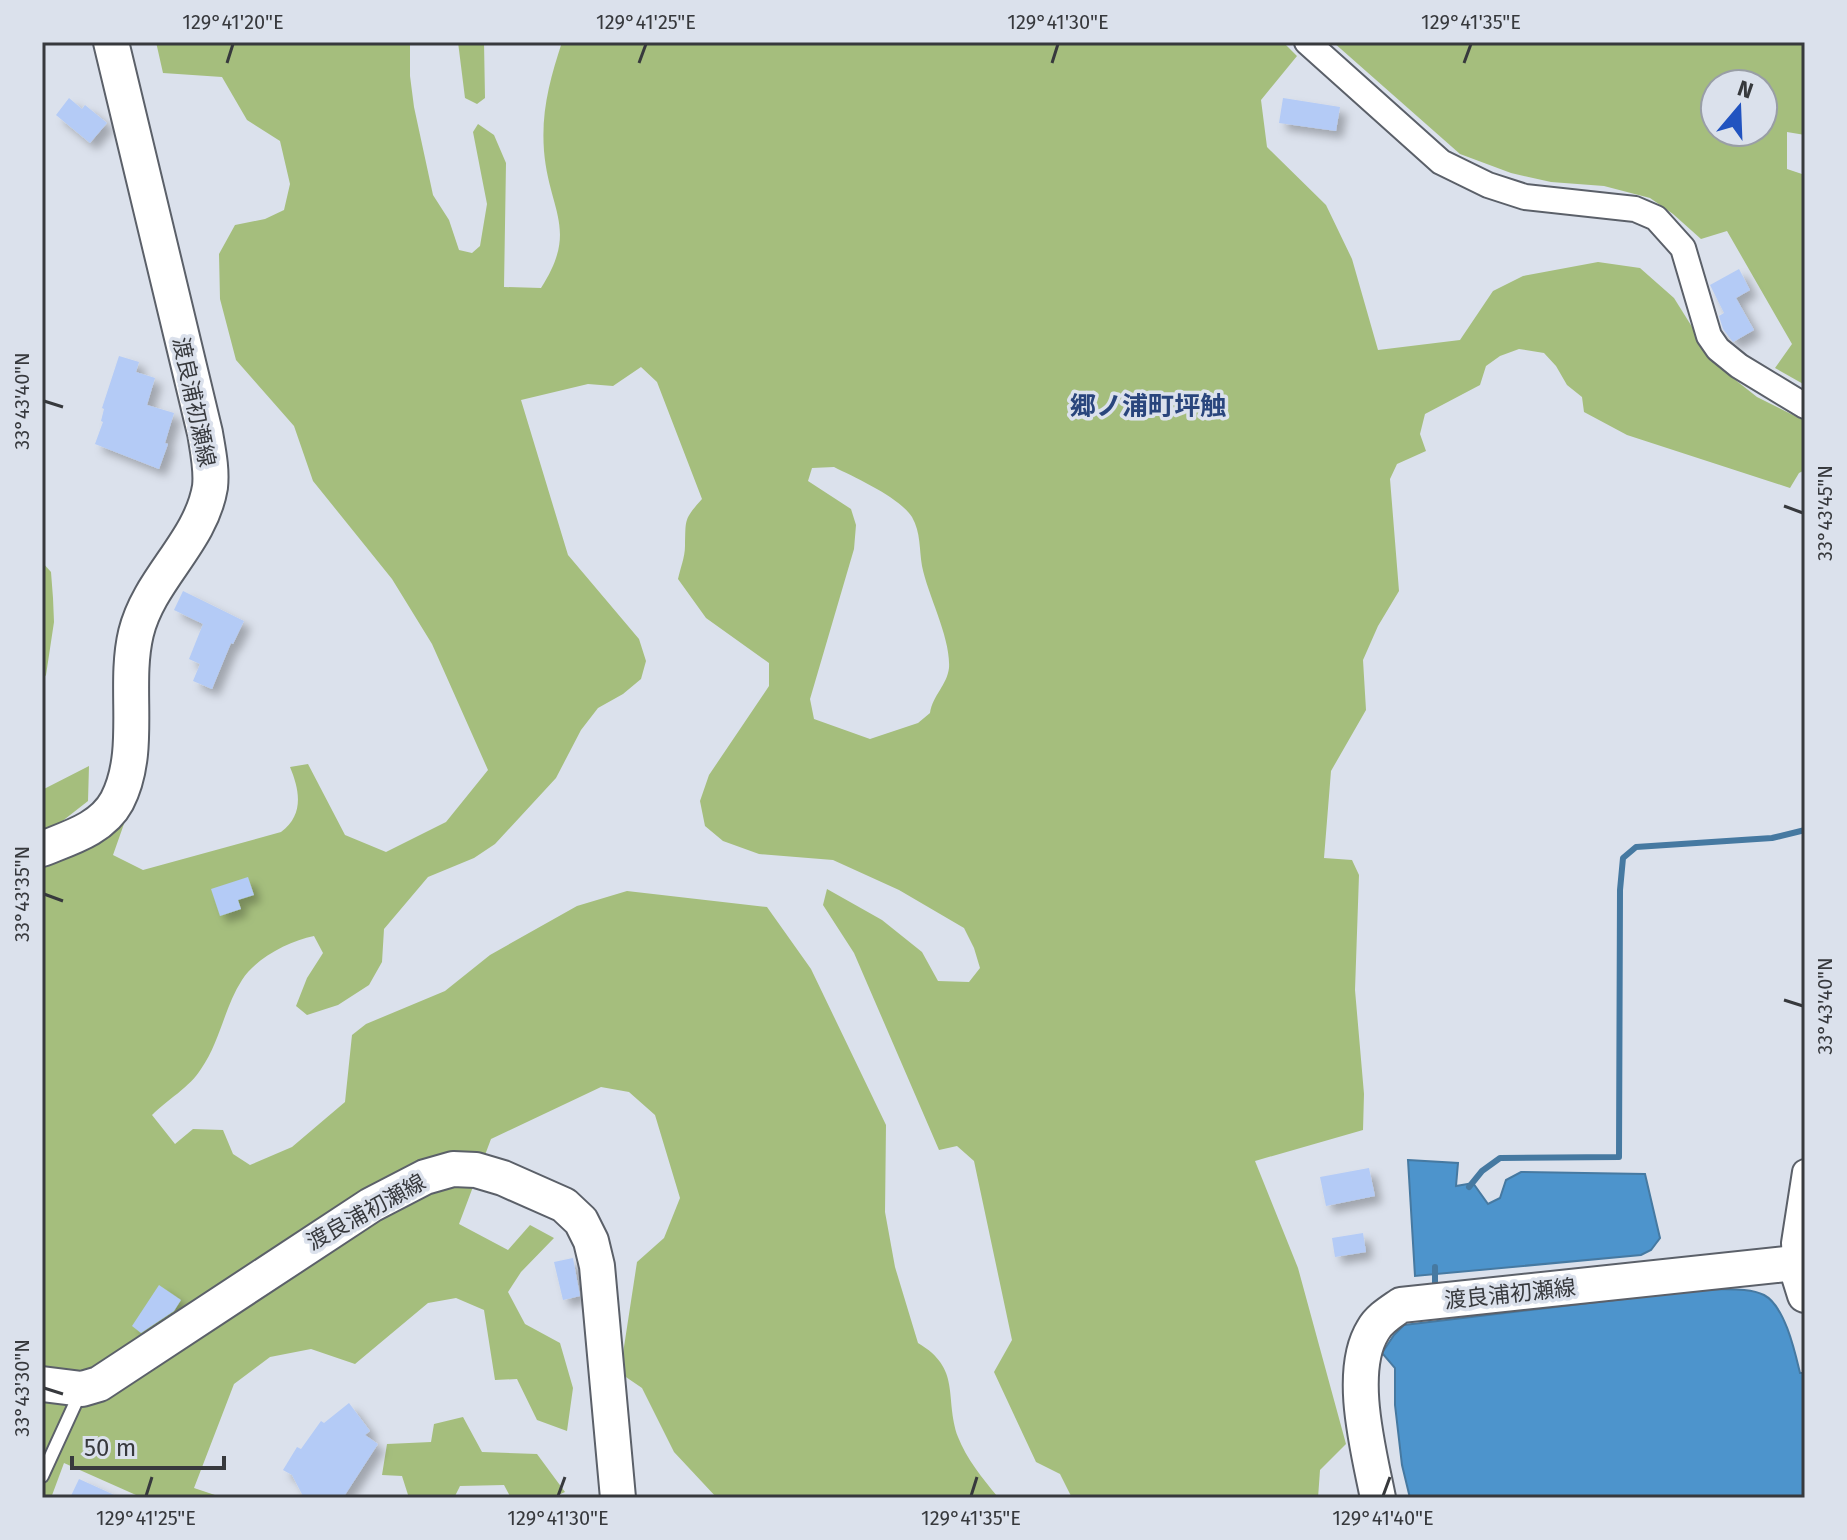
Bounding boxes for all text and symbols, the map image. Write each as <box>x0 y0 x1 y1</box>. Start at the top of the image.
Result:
text: 129°41'20"E <box>182 10 284 34</box>
text: 129°41'25"E <box>596 10 696 34</box>
text: 129°41'30"E <box>1007 10 1109 34</box>
text: 129°41'35"E <box>1421 10 1521 34</box>
north arrow <box>1699 68 1779 148</box>
text: N <box>1734 74 1757 105</box>
street label: 渡良浦初瀬線 <box>167 335 221 469</box>
text: 33°43'40"N <box>10 352 34 450</box>
district label: 郷ノ浦町坪触 <box>1070 391 1226 422</box>
text: 33°43'45"N <box>1813 465 1837 561</box>
text: 33°43'35"N <box>10 846 34 942</box>
text: 33°43'40"N <box>1813 957 1837 1055</box>
street label: 渡良浦初瀬線 <box>302 1168 430 1256</box>
street label: 渡良浦初瀬線 <box>1443 1274 1577 1314</box>
text: 33°43'30"N <box>10 1339 34 1437</box>
scale bar <box>72 1420 224 1470</box>
text: 50 m <box>84 1434 136 1462</box>
text: 129°41'25"E <box>96 1506 196 1530</box>
text: 129°41'30"E <box>507 1506 609 1530</box>
text: 129°41'35"E <box>921 1506 1021 1530</box>
text: 129°41'40"E <box>1332 1506 1434 1530</box>

